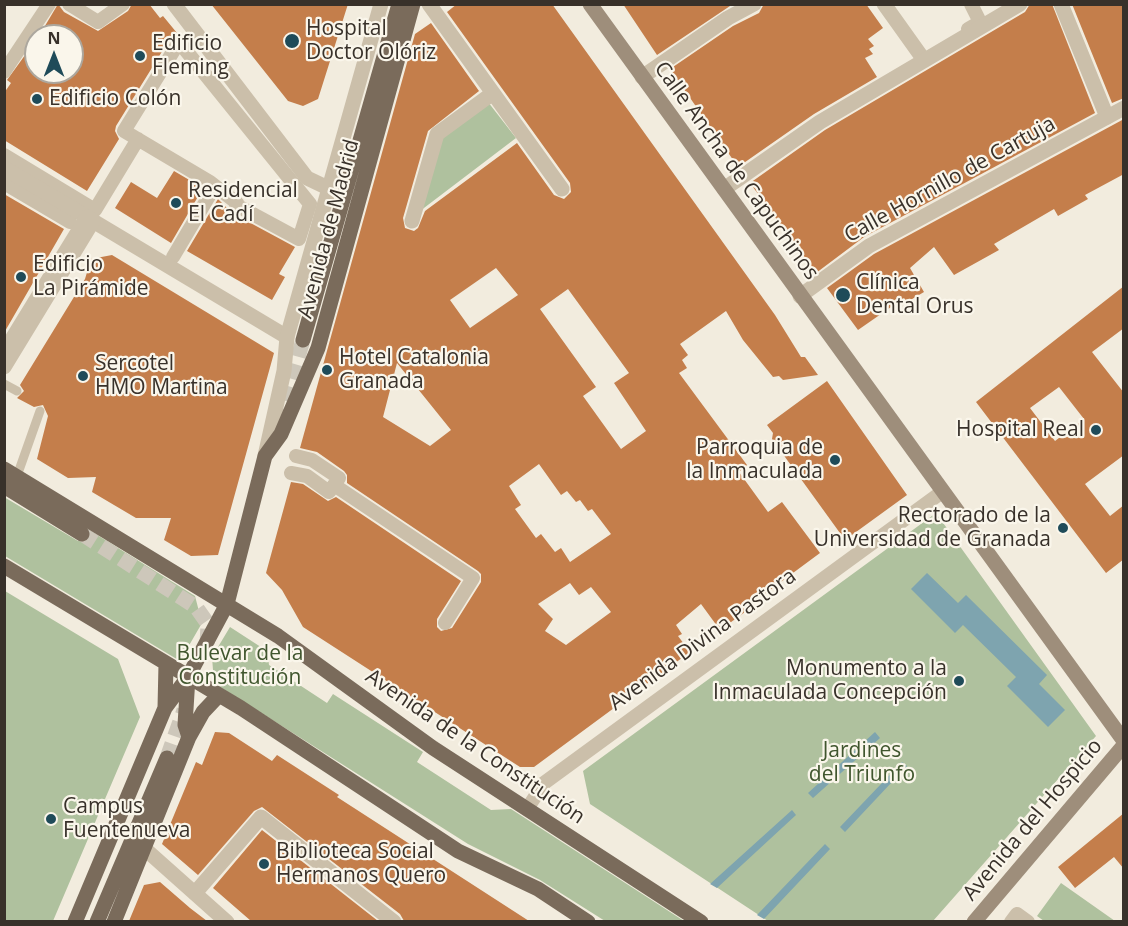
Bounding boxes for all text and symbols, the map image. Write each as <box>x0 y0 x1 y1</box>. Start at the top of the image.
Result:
place label: Hospital Doctor Olóriz <box>306 16 436 66</box>
north arrow <box>24 24 84 84</box>
text: N <box>47 27 61 49</box>
place label: Edificio Fleming <box>152 31 229 81</box>
marker: Hospital Doctor Olóriz <box>283 32 301 50</box>
marker: Edificio Fleming <box>133 49 147 63</box>
street label: Calle Ancha de Capuchinos <box>648 57 824 285</box>
place label: Edificio Colón <box>49 86 181 112</box>
marker: Edificio Colón <box>30 92 44 106</box>
street label: Calle Hornillo de Cartuja <box>840 111 1060 249</box>
street label: Avenida de Madrid <box>293 137 365 321</box>
place label: Residencial El Cadí <box>188 178 298 228</box>
marker: Residencial El Cadí <box>169 196 183 210</box>
place label: Edificio La Pirámide <box>33 252 149 302</box>
marker: Edificio La Pirámide <box>14 270 28 284</box>
place label: Clínica Dental Orus <box>856 270 974 320</box>
marker: Clínica Dental Orus <box>834 286 852 304</box>
place label: Hotel Catalonia Granada <box>339 345 489 395</box>
place label: Sercotel HMO Martina <box>95 351 228 401</box>
marker: Hotel Catalonia Granada <box>320 363 334 377</box>
marker: Sercotel HMO Martina <box>76 369 90 383</box>
place label: Hospital Real <box>956 417 1084 443</box>
marker: Hospital Real <box>1089 423 1103 437</box>
place label: Parroquia de la Inmaculada <box>686 435 823 485</box>
marker: Parroquia de la Inmaculada <box>828 453 842 467</box>
place label: Rectorado de la Universidad de Granada <box>814 503 1051 553</box>
marker: Rectorado de la Universidad de Granada <box>1056 521 1070 535</box>
street label: Avenida Divina Pastora <box>605 564 801 716</box>
park label: Bulevar de la Constitución <box>177 641 303 691</box>
place label: Monumento a la Inmaculada Concepción <box>713 656 947 706</box>
street label: Avenida de la Constitución <box>361 664 589 830</box>
marker: Monumento a la Inmaculada Concepción <box>952 674 966 688</box>
street label: Avenida del Hospicio <box>958 734 1108 906</box>
park label: Jardines del Triunfo <box>809 738 915 788</box>
place label: Campus Fuentenueva <box>63 794 190 844</box>
marker: Campus Fuentenueva <box>44 812 58 826</box>
place label: Biblioteca Social Hermanos Quero <box>276 839 446 889</box>
marker: Biblioteca Social Hermanos Quero <box>257 857 271 871</box>

